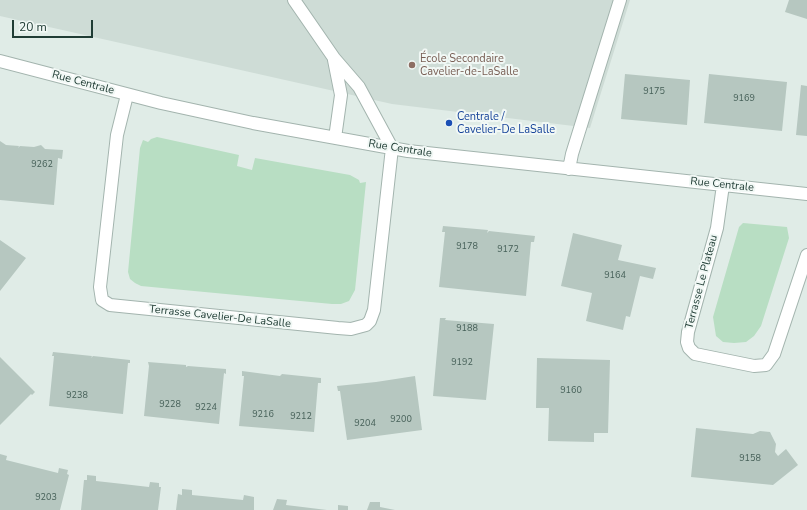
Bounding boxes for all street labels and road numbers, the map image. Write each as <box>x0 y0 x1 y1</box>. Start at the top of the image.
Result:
street label: Rue Centrale <box>50 68 116 98</box>
street label: Rue Centrale <box>367 137 433 161</box>
street label: Rue Centrale <box>690 175 754 195</box>
street label: Terrasse Le Plateau <box>683 234 721 330</box>
street label: Terrasse Cavelier-De LaSalle <box>148 303 292 331</box>

